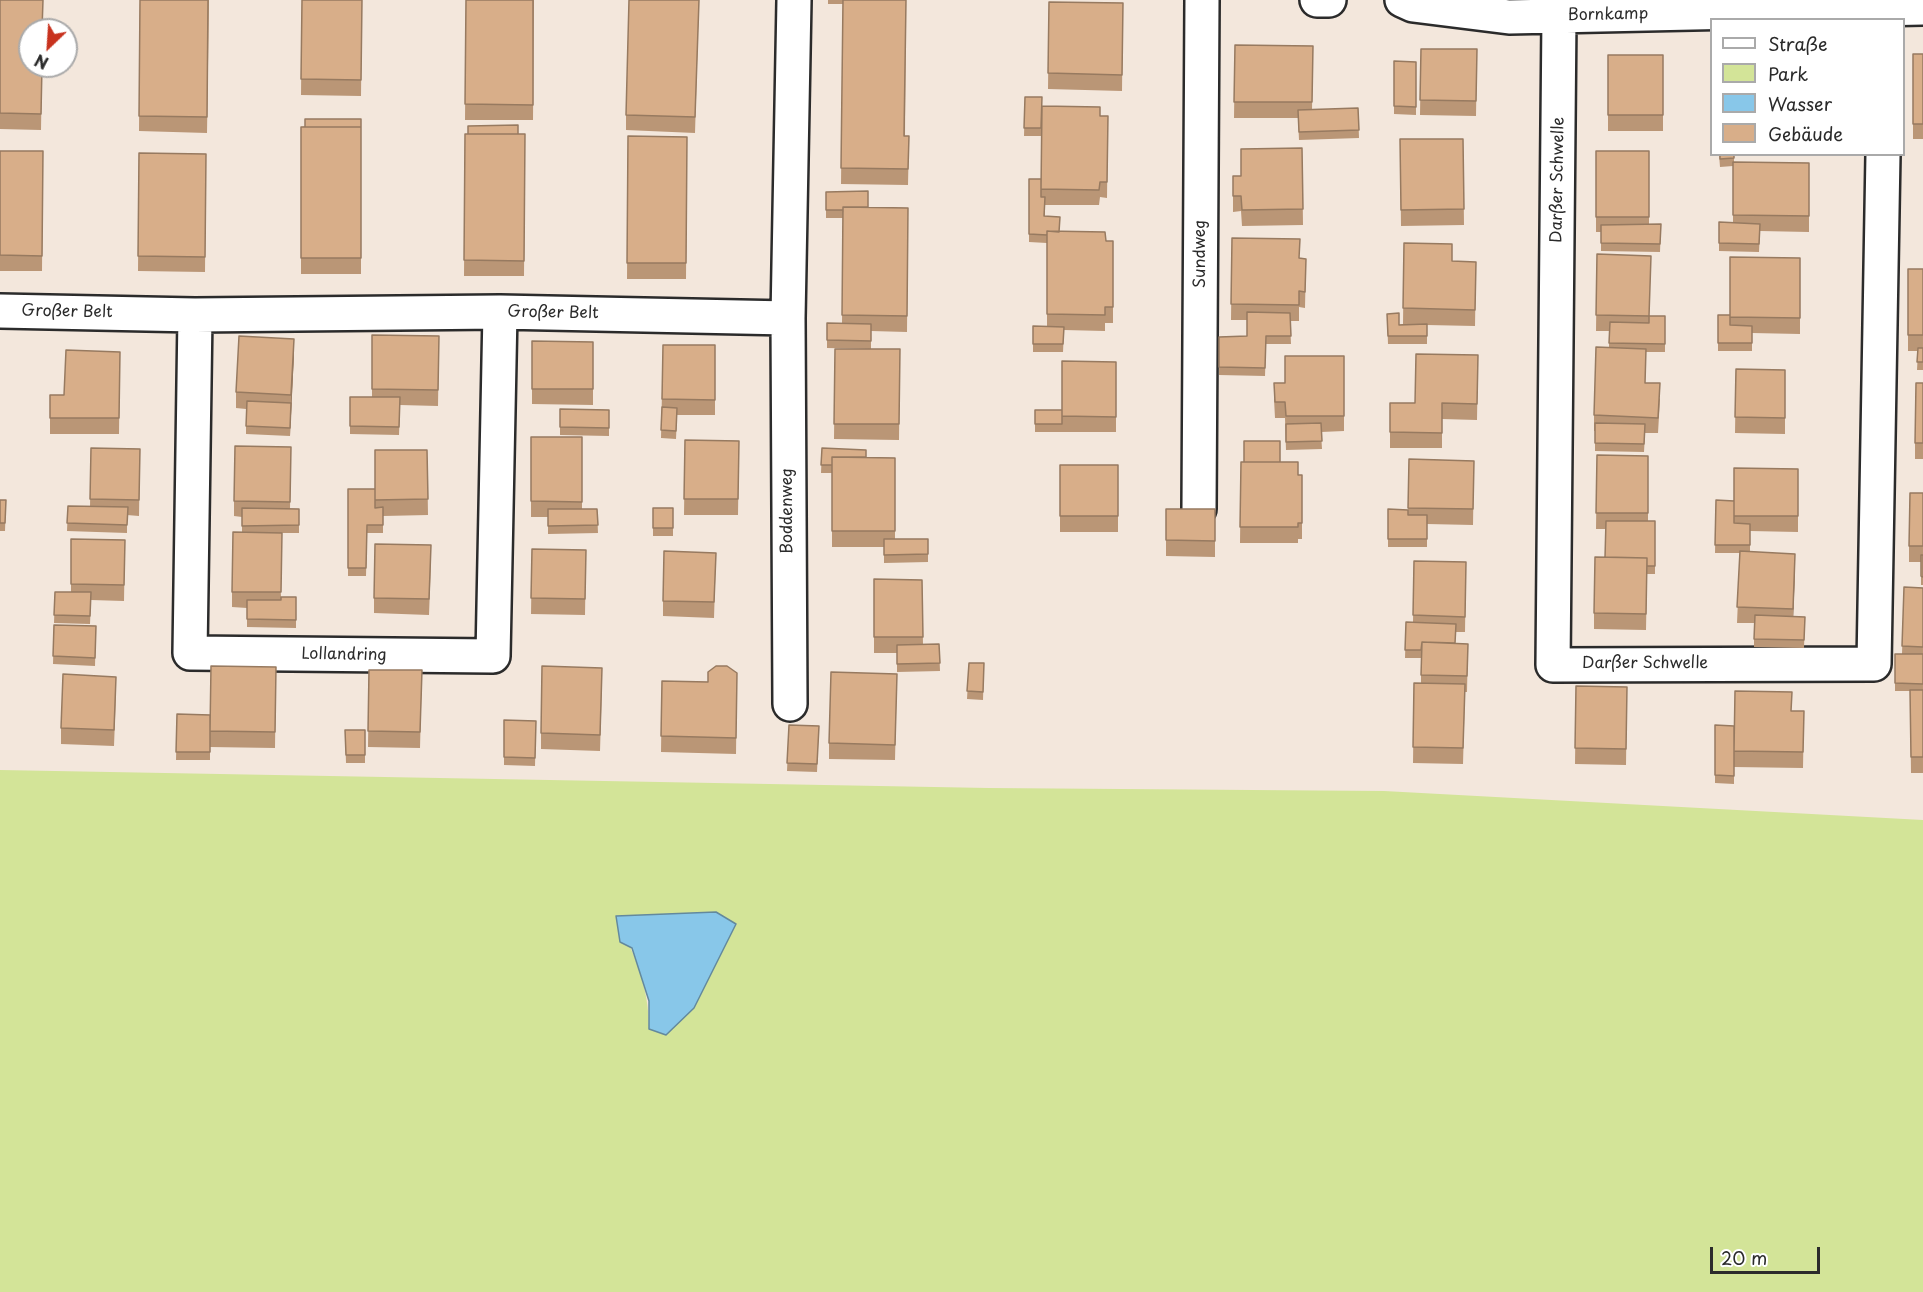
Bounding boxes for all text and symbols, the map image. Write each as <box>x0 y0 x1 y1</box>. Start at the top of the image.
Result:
street label: Bornkamp <box>1567 5 1649 25</box>
north arrow <box>18 18 78 78</box>
legend <box>1710 18 1905 156</box>
text: Straße <box>1768 30 1828 57</box>
text: N <box>30 49 52 76</box>
text: Park <box>1768 60 1808 87</box>
text: Wasser <box>1768 90 1832 117</box>
street label: Darßer Schwelle <box>1547 117 1569 243</box>
text: Gebäude <box>1768 120 1843 147</box>
street label: Sundweg <box>1191 220 1211 288</box>
street label: Großer Belt <box>21 302 113 322</box>
street label: Großer Belt <box>507 303 599 323</box>
street label: Boddenweg <box>778 468 798 554</box>
street label: Lollandring <box>301 645 387 665</box>
street label: Darßer Schwelle <box>1582 654 1708 674</box>
scale bar <box>1713 1235 1822 1273</box>
text: 20 m <box>1721 1244 1767 1271</box>

